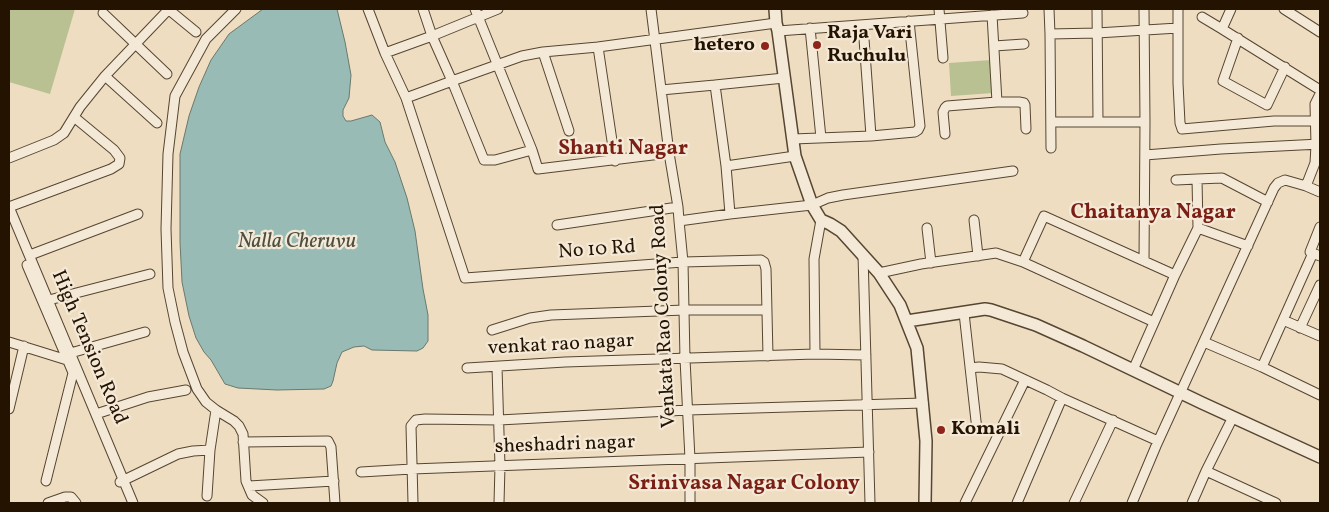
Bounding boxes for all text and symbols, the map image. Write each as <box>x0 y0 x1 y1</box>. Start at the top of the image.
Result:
place label: Raja Vari Ruchulu <box>827 22 913 69</box>
place label: hetero <box>693 34 755 58</box>
marker: Raja Vari Ruchulu <box>811 39 823 51</box>
marker: hetero <box>759 40 771 52</box>
district label: Shanti Nagar <box>558 137 688 163</box>
district label: Chaitanya Nagar <box>1070 201 1236 227</box>
street label: Venkata Rao Colony Road <box>647 203 683 429</box>
water label: Nalla Cheruvu <box>238 230 356 256</box>
street label: No 10 Rd <box>557 236 637 266</box>
street label: High Tension Road <box>45 267 131 429</box>
street label: venkat rao nagar <box>487 330 635 362</box>
place label: Komali <box>951 418 1020 442</box>
marker: Komali <box>935 424 947 436</box>
street label: sheshadri nagar <box>494 432 636 460</box>
district label: Srinivasa Nagar Colony <box>628 472 860 498</box>

